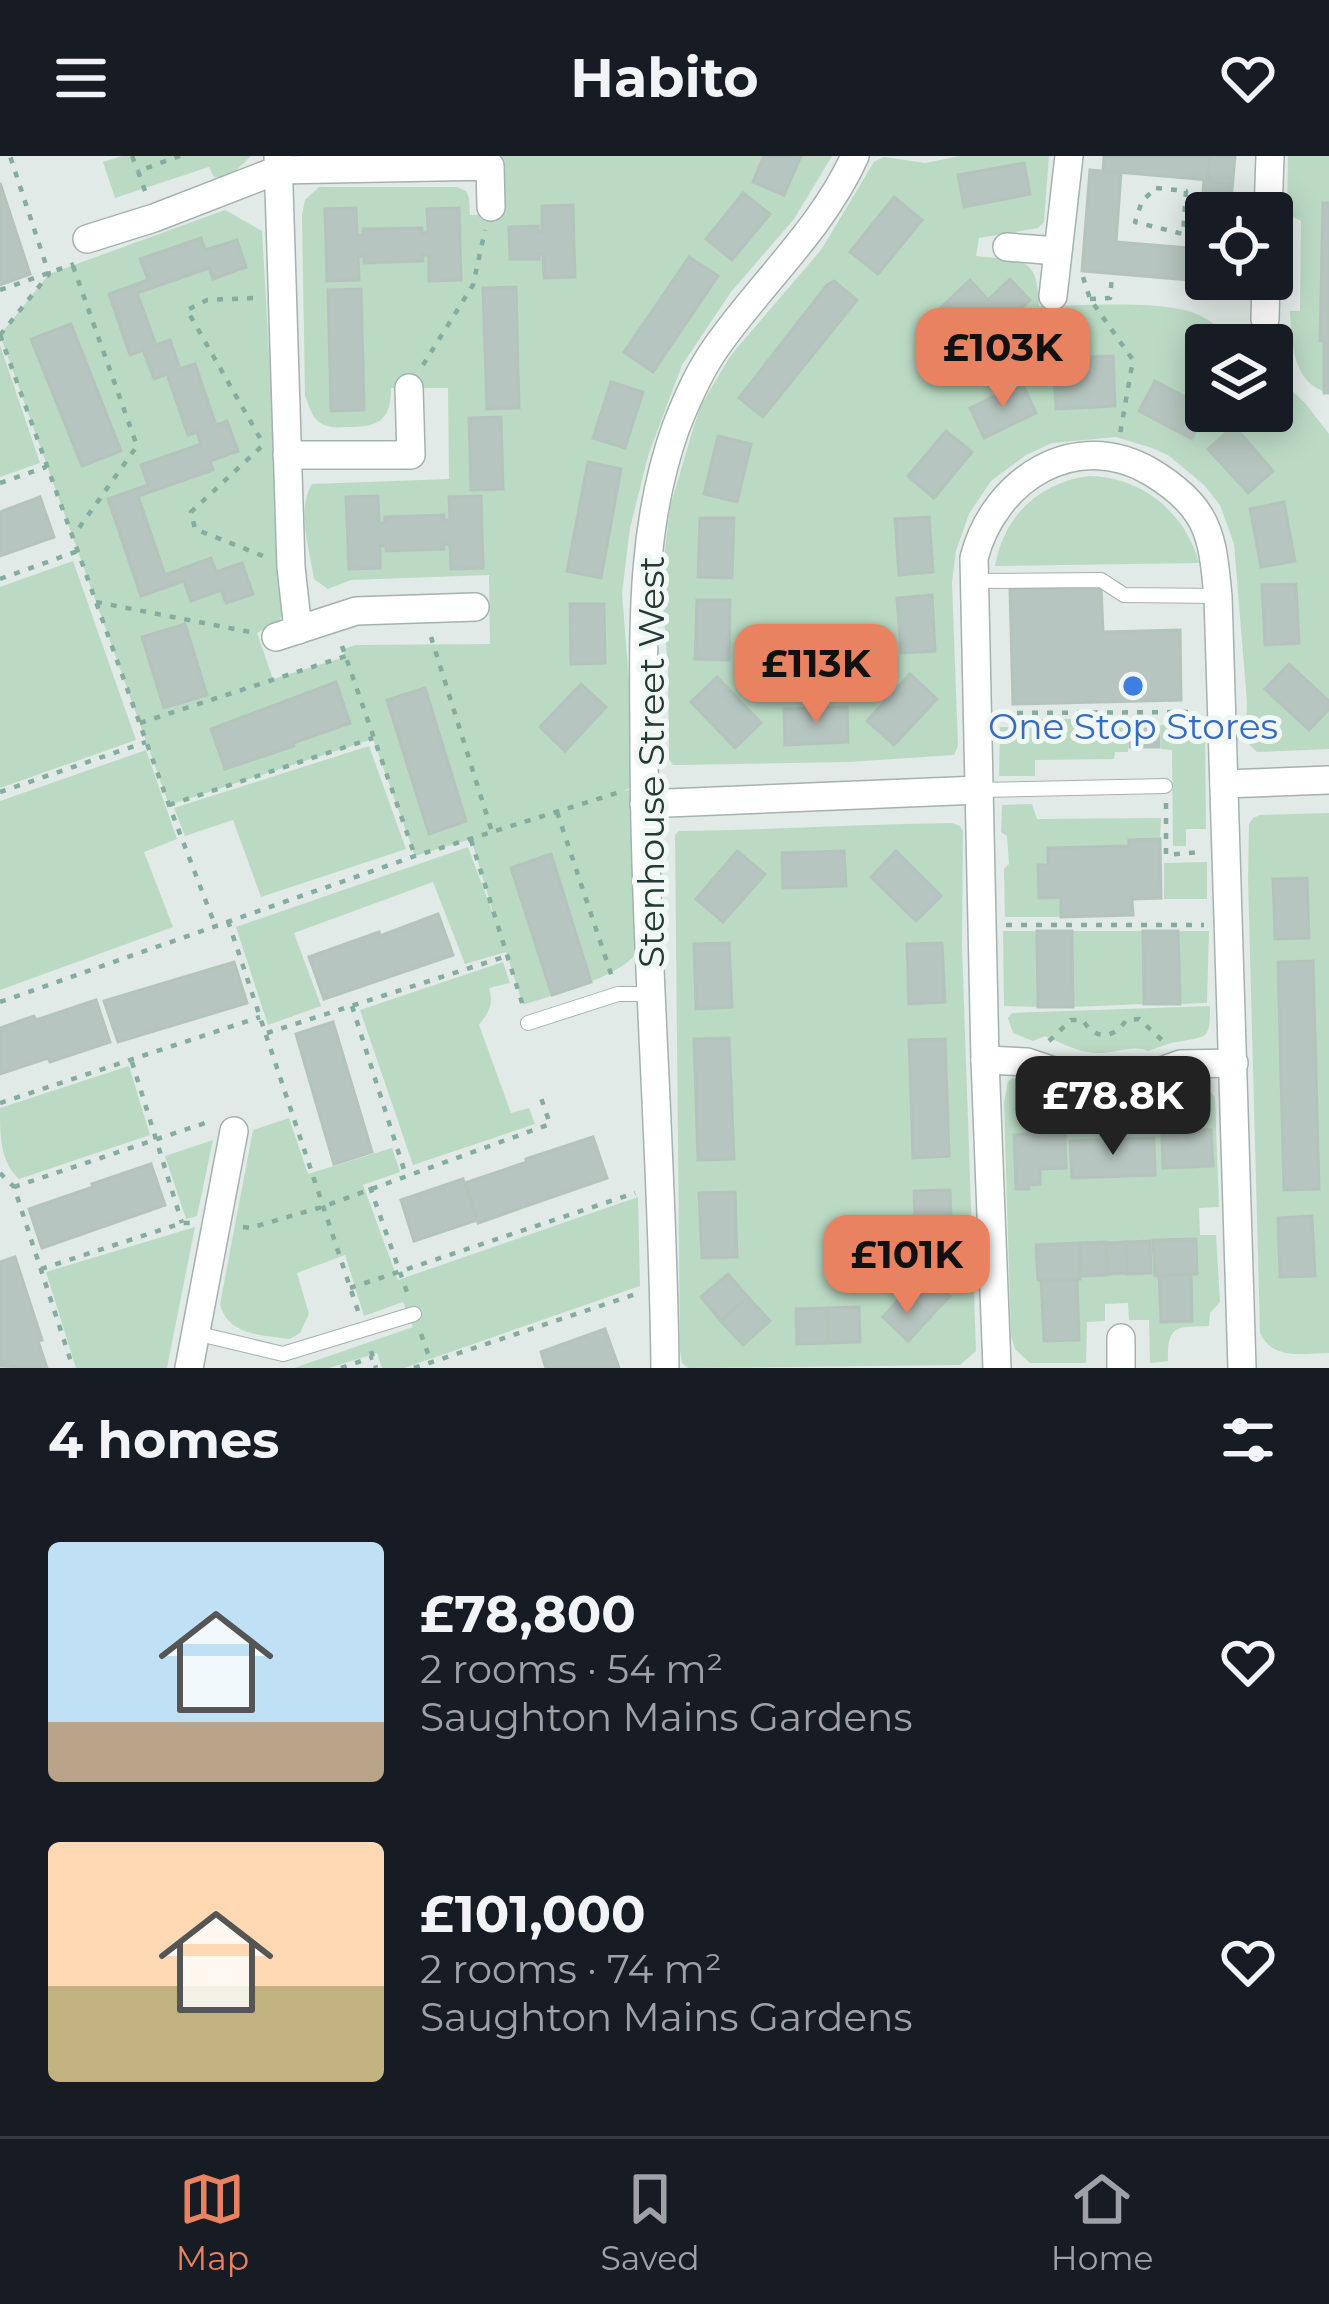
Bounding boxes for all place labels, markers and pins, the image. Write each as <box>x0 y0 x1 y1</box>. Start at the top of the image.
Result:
pin: £103K <box>919 308 1087 410</box>
pin: £113K <box>732 624 900 726</box>
marker: One Stop Stores <box>1120 673 1146 699</box>
place label: One Stop Stores <box>988 704 1278 748</box>
pin: £78.8K <box>1015 1056 1211 1158</box>
pin: £101K <box>823 1215 991 1317</box>

